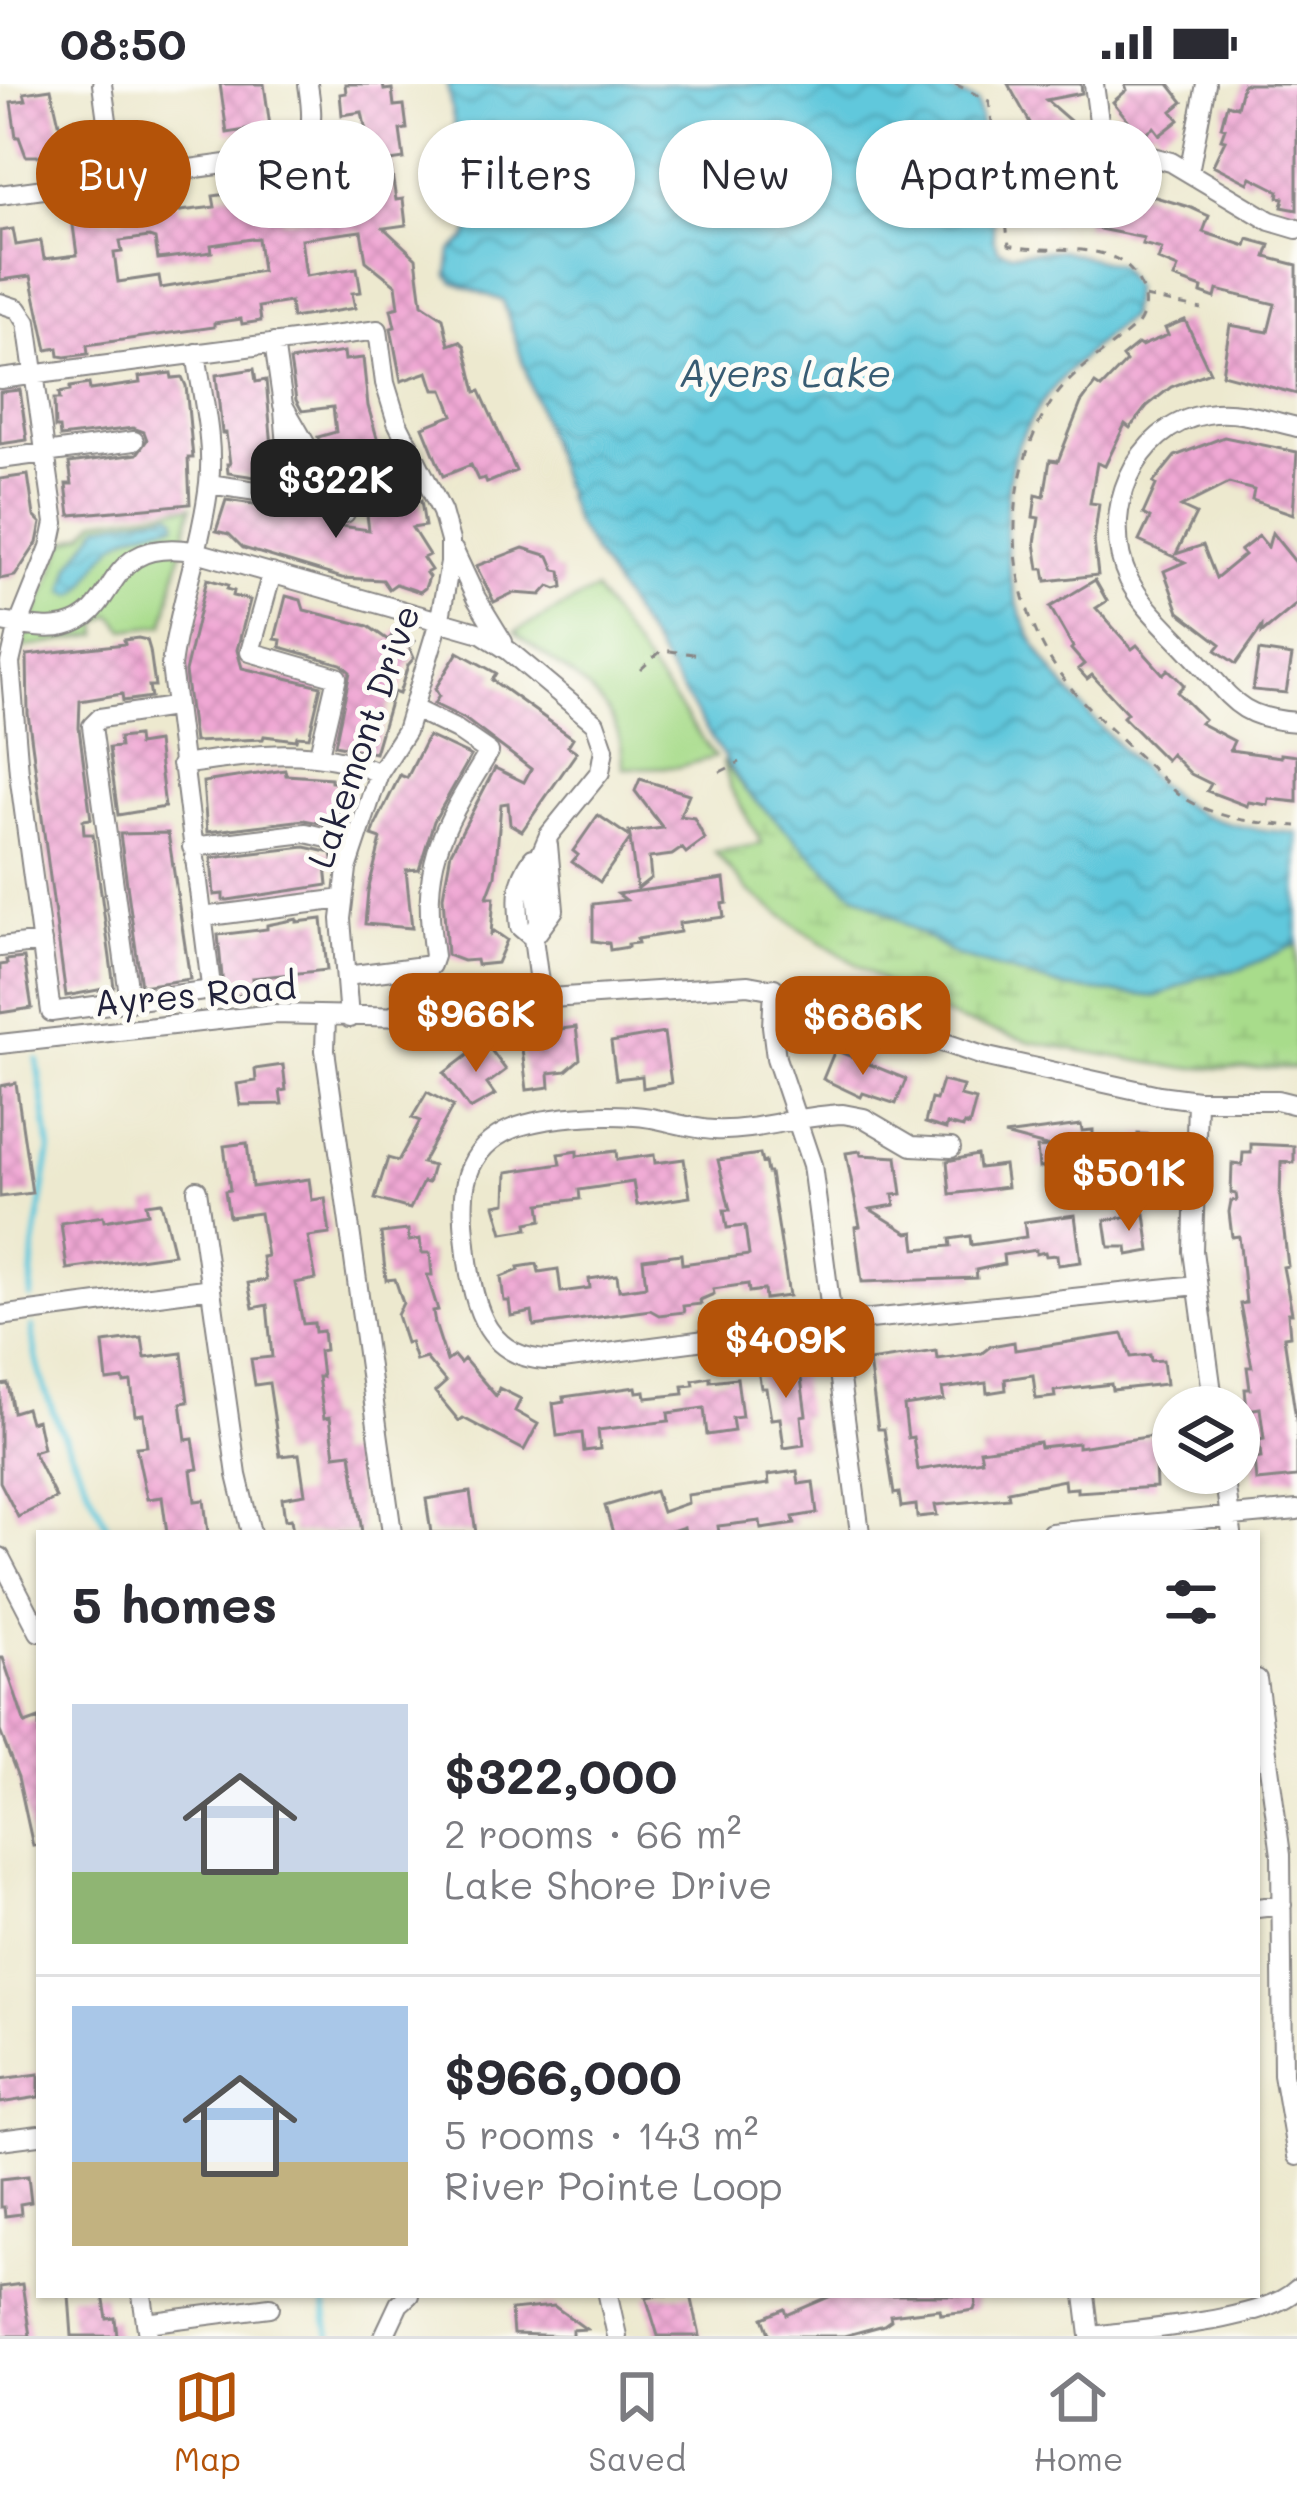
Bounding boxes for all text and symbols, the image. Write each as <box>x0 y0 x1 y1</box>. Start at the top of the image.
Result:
text: 08:50 <box>60 13 186 71</box>
chip: Buy <box>36 120 191 228</box>
chip: Rent <box>215 120 394 228</box>
chip: Filters <box>418 120 635 228</box>
chip: New <box>659 120 832 228</box>
chip: Apartment <box>856 120 1162 228</box>
water label: Ayers Lake <box>679 346 891 397</box>
pin: $322K <box>252 439 420 541</box>
text: $322K <box>278 452 394 503</box>
street label: Lakemont Drive <box>295 598 429 874</box>
street label: Ayres Road <box>92 961 298 1026</box>
pin: $966K <box>392 973 560 1075</box>
pin: $686K <box>779 976 947 1078</box>
text: $966K <box>416 986 536 1037</box>
text: $686K <box>802 989 924 1040</box>
pin: $501K <box>1045 1132 1213 1234</box>
text: $501K <box>1072 1145 1186 1196</box>
pin: $409K <box>702 1299 870 1401</box>
text: $409K <box>724 1312 848 1363</box>
map controls <box>1152 1386 1260 1494</box>
button: layers <box>1152 1386 1260 1494</box>
text: 5 homes <box>72 1569 277 1636</box>
icon: filters <box>1158 1569 1224 1635</box>
text: $322,000 <box>444 1740 677 1807</box>
icon: home <box>168 1752 312 1896</box>
text: 2 rooms · 66 m² <box>444 1807 741 1858</box>
text: Lake Shore Drive <box>444 1858 773 1909</box>
text: $966,000 <box>444 2041 682 2108</box>
icon: home <box>168 2054 312 2198</box>
text: 5 rooms · 143 m² <box>444 2108 759 2159</box>
text: River Pointe Loop <box>444 2159 783 2210</box>
tab: Map <box>174 2364 241 2479</box>
tab: Saved <box>588 2364 686 2479</box>
tab: Home <box>1034 2364 1123 2479</box>

